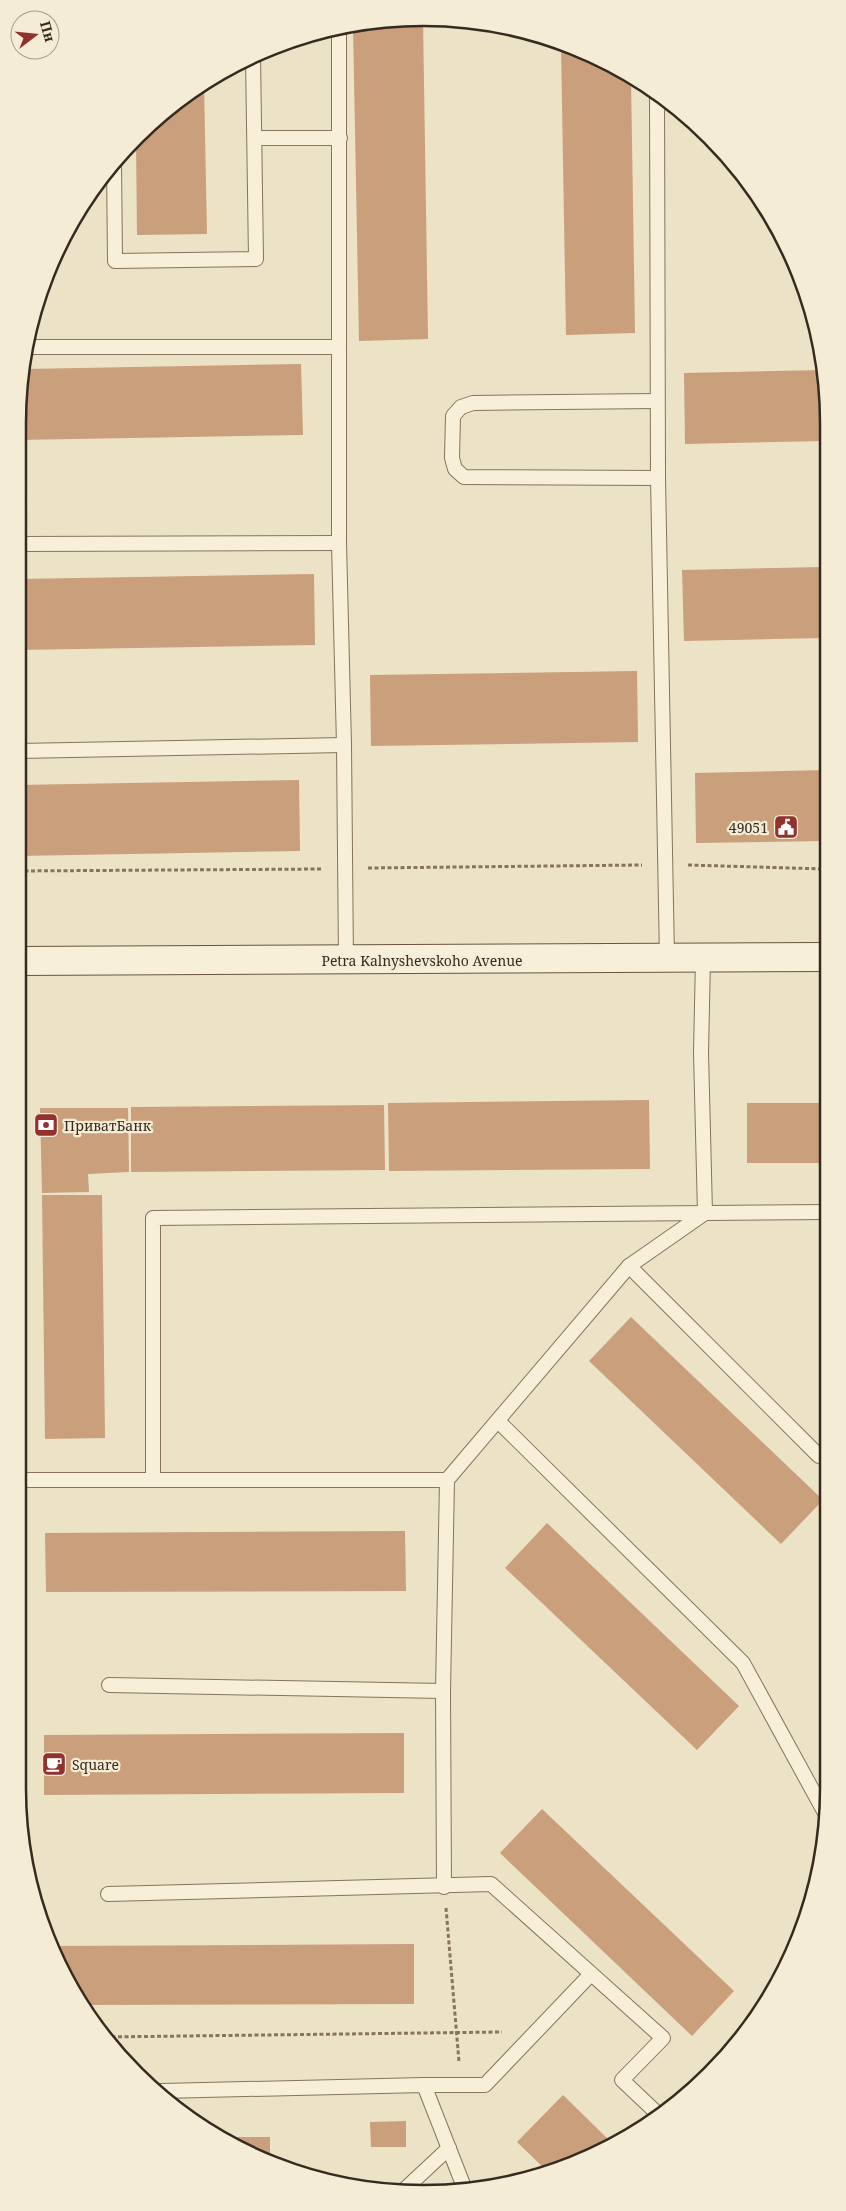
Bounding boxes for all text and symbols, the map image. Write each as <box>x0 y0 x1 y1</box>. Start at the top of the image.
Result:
north arrow <box>10 10 60 60</box>
text: Пн <box>36 19 60 44</box>
public building icon: 49051 <box>773 814 799 840</box>
place label: 49051 <box>729 818 768 837</box>
street label: Petra Kalnyshevskoho Avenue <box>321 951 523 970</box>
bank icon: ПриватБанк <box>33 1112 59 1138</box>
place label: ПриватБанк <box>64 1116 152 1135</box>
cafe icon: Square <box>41 1751 67 1777</box>
place label: Square <box>72 1755 119 1774</box>

